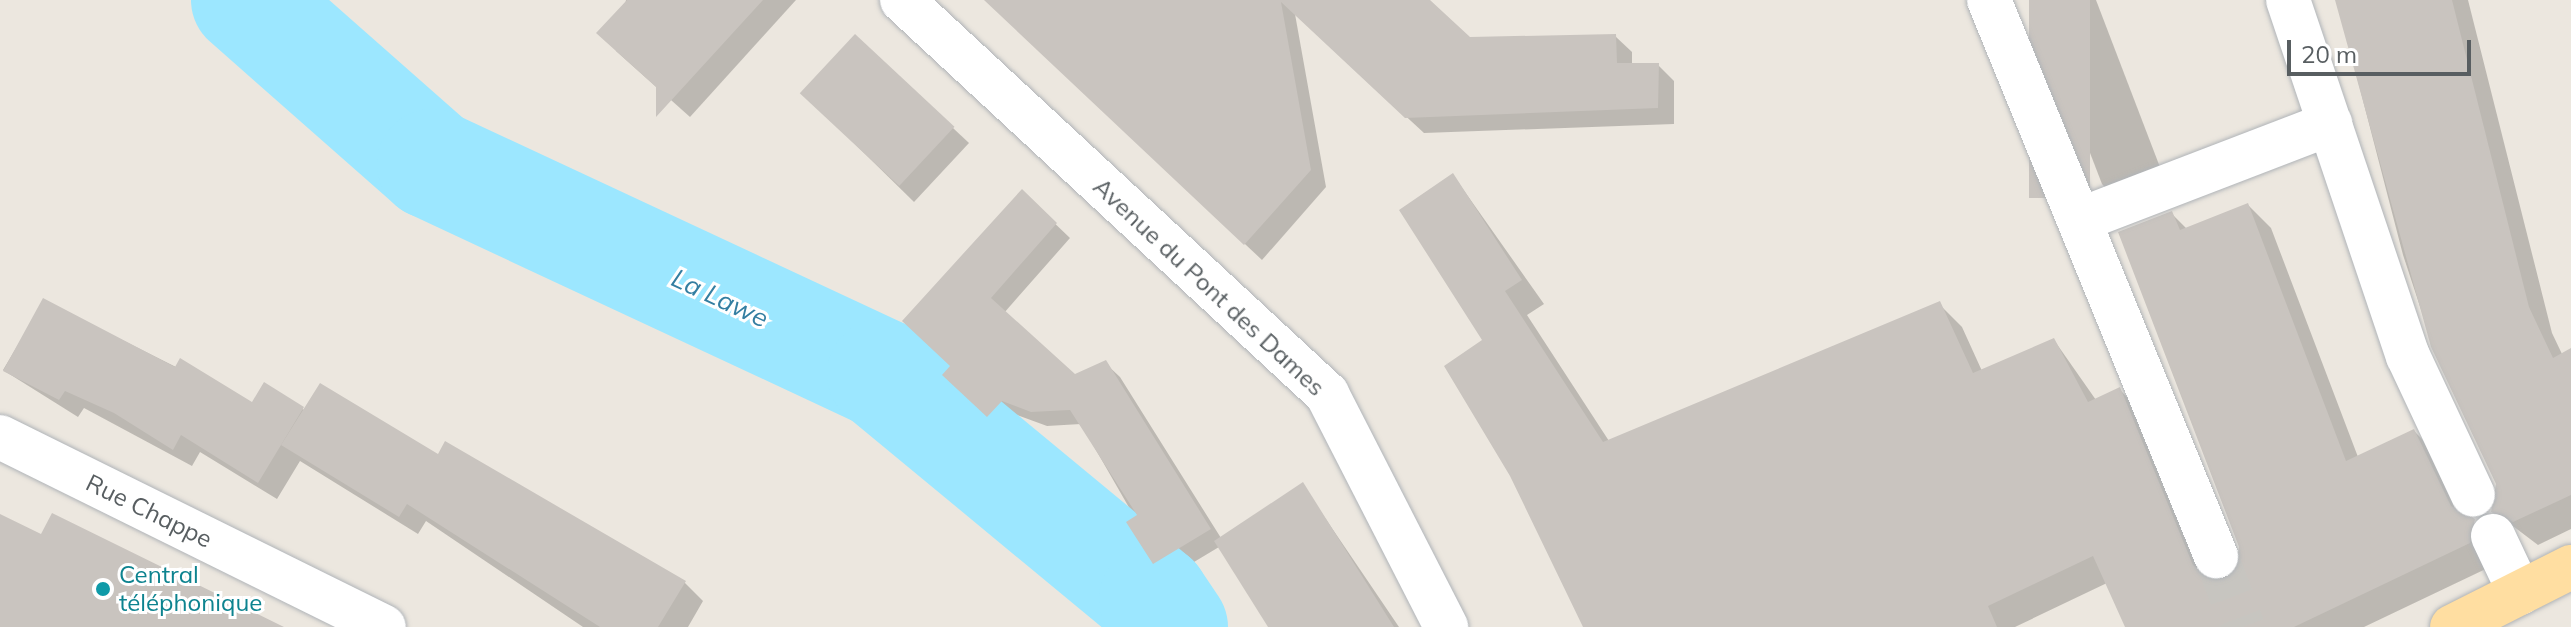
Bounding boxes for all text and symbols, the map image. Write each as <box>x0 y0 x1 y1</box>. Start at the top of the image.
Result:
scale bar <box>2291 24 2475 74</box>
text: 20 m <box>2301 39 2357 69</box>
street label: Avenue du Pont des Dames <box>1087 172 1331 402</box>
water label: La Lawe <box>667 262 773 334</box>
street label: Rue Chappe <box>81 468 217 554</box>
place label: Central téléphonique <box>119 561 262 617</box>
marker: Central téléphonique <box>94 580 112 598</box>

